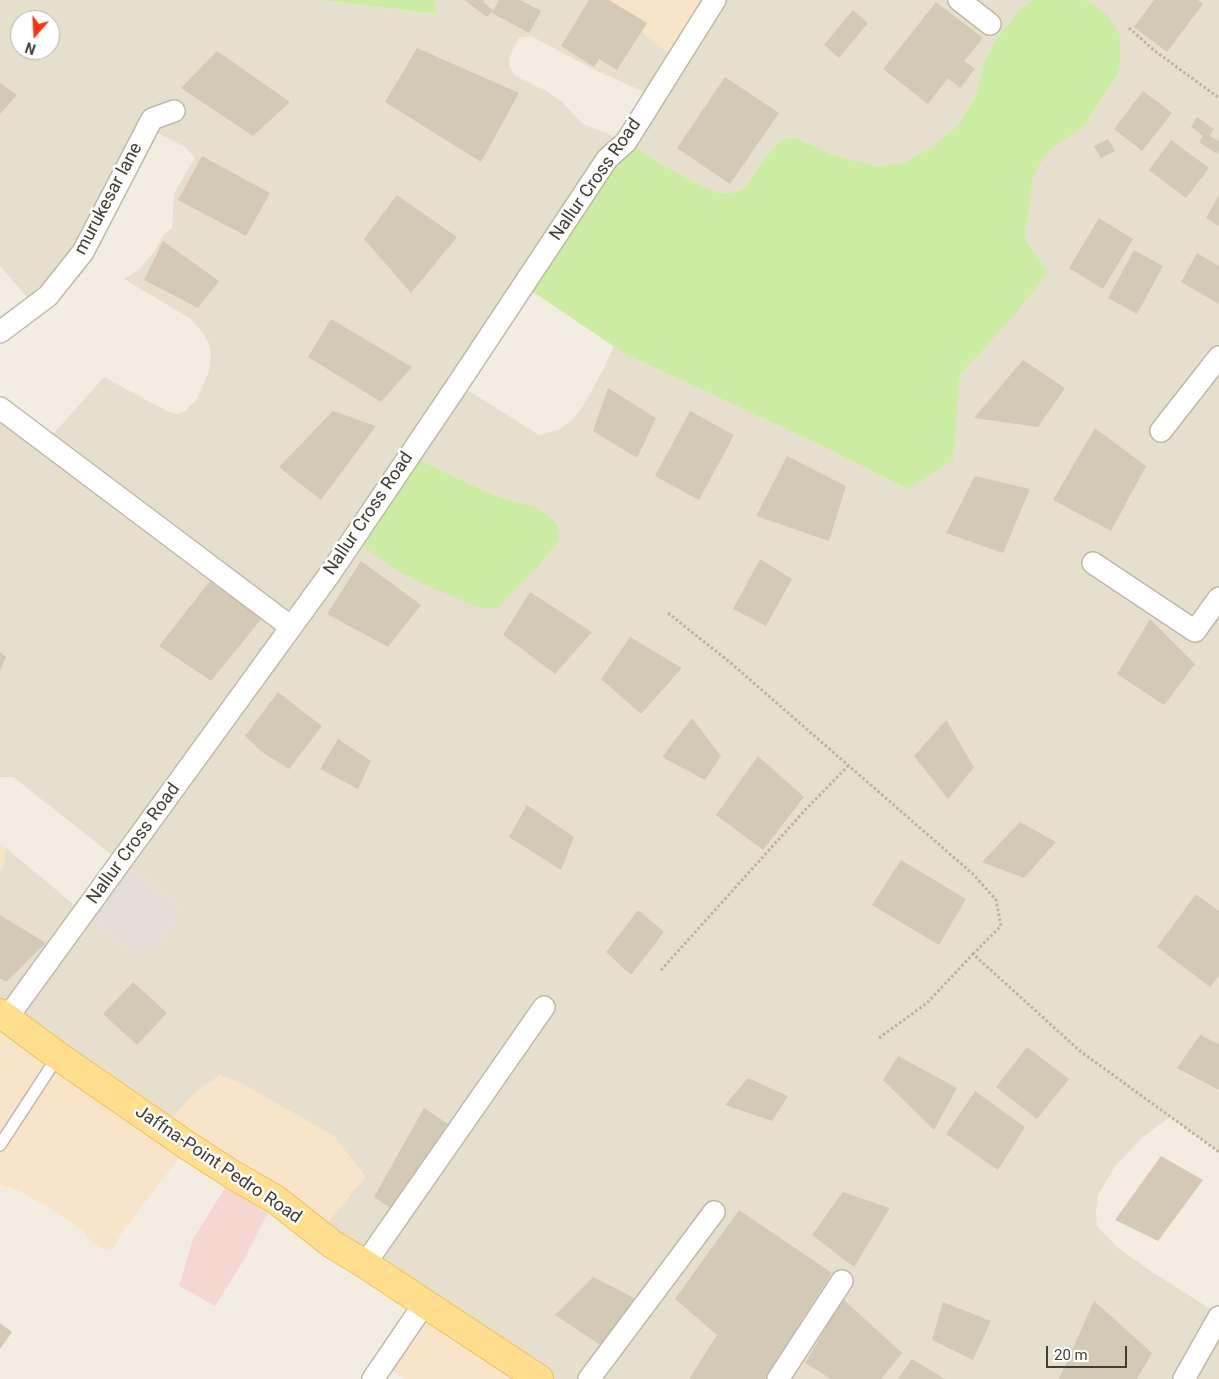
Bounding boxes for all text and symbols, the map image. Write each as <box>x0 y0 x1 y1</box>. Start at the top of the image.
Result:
north arrow <box>10 10 60 60</box>
text: N <box>23 39 38 57</box>
street label: Nallur Cross Road <box>546 115 646 245</box>
street label: murukesar lane <box>70 139 148 259</box>
street label: Nallur Cross Road <box>320 448 418 580</box>
street label: Nallur Cross Road <box>83 779 185 909</box>
street label: Jaffna-Point Pedro Road <box>131 1101 305 1229</box>
scale bar <box>1049 1336 1130 1368</box>
text: 20 m <box>1054 1346 1088 1364</box>

